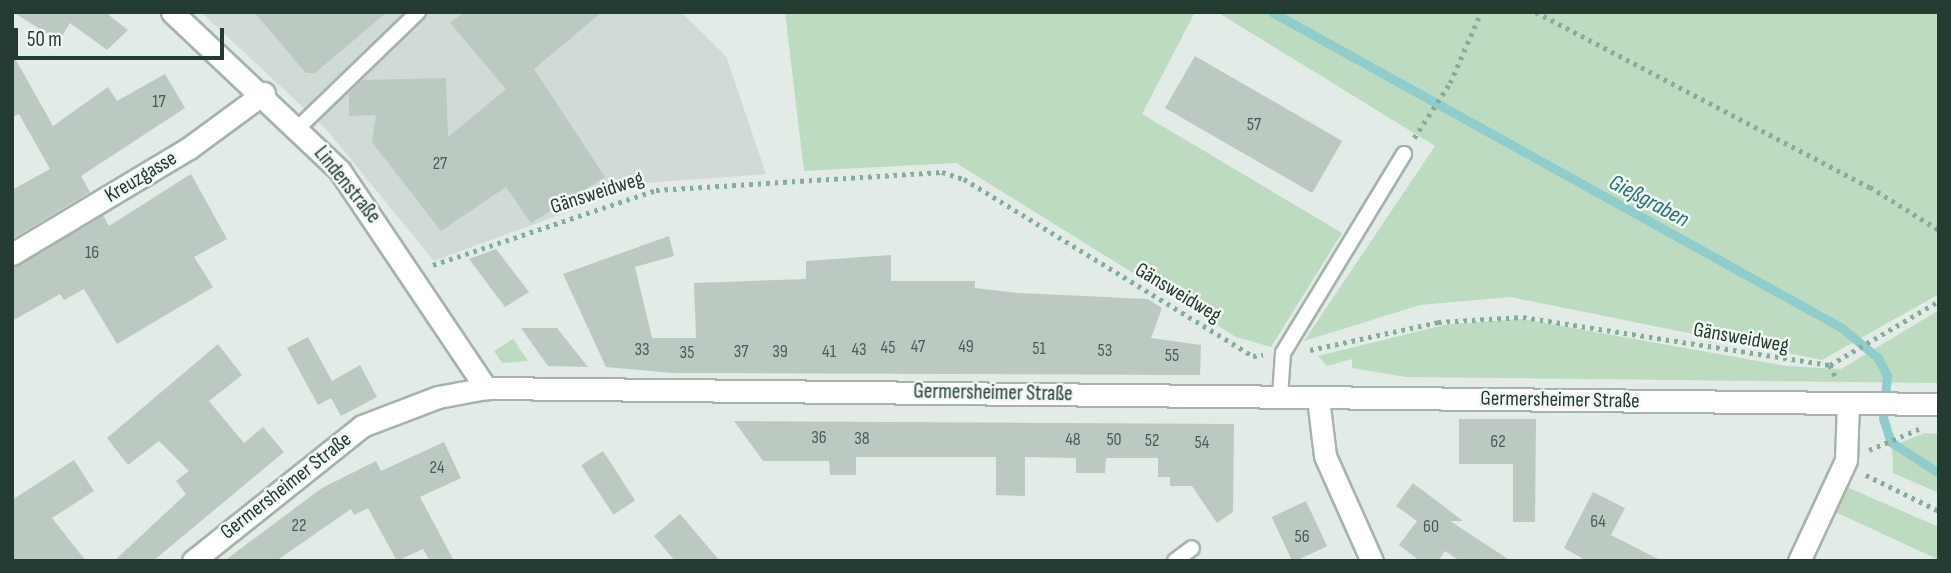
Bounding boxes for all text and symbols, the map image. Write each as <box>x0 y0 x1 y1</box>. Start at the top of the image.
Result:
scale bar <box>18 14 228 58</box>
text: 50 m <box>27 27 62 52</box>
house number: 17 <box>152 91 166 113</box>
house number: 57 <box>1247 114 1261 136</box>
street label: Lindenstraße <box>308 141 386 229</box>
street label: Kreuzgasse <box>101 146 181 208</box>
house number: 27 <box>433 153 447 175</box>
street label: Gänsweidweg <box>547 166 647 220</box>
water label: Gießgraben <box>1604 168 1694 234</box>
house number: 16 <box>85 242 99 264</box>
street label: Gänsweidweg <box>1130 257 1226 329</box>
street label: Gänsweidweg <box>1691 317 1791 359</box>
house number: 47 <box>911 336 925 358</box>
house number: 49 <box>958 336 974 358</box>
house number: 45 <box>881 337 895 359</box>
house number: 51 <box>1032 338 1046 360</box>
house number: 33 <box>634 339 650 361</box>
house number: 43 <box>851 339 867 361</box>
house number: 53 <box>1098 340 1112 362</box>
house number: 37 <box>734 341 748 363</box>
house number: 39 <box>772 341 788 363</box>
house number: 41 <box>822 341 836 363</box>
house number: 35 <box>680 342 694 364</box>
house number: 55 <box>1165 345 1179 367</box>
street label: Germersheimer Straße <box>913 379 1073 407</box>
street label: Germersheimer Straße <box>1480 386 1640 414</box>
street label: Germersheimer Straße <box>216 427 356 545</box>
house number: 36 <box>811 427 827 449</box>
house number: 38 <box>854 428 870 450</box>
house number: 48 <box>1065 429 1081 451</box>
house number: 50 <box>1106 429 1122 451</box>
house number: 52 <box>1145 430 1159 452</box>
house number: 62 <box>1490 431 1506 453</box>
house number: 54 <box>1195 432 1209 454</box>
house number: 24 <box>430 457 444 479</box>
house number: 64 <box>1590 511 1606 533</box>
house number: 22 <box>292 515 306 537</box>
house number: 60 <box>1423 516 1439 538</box>
house number: 56 <box>1294 526 1310 548</box>

